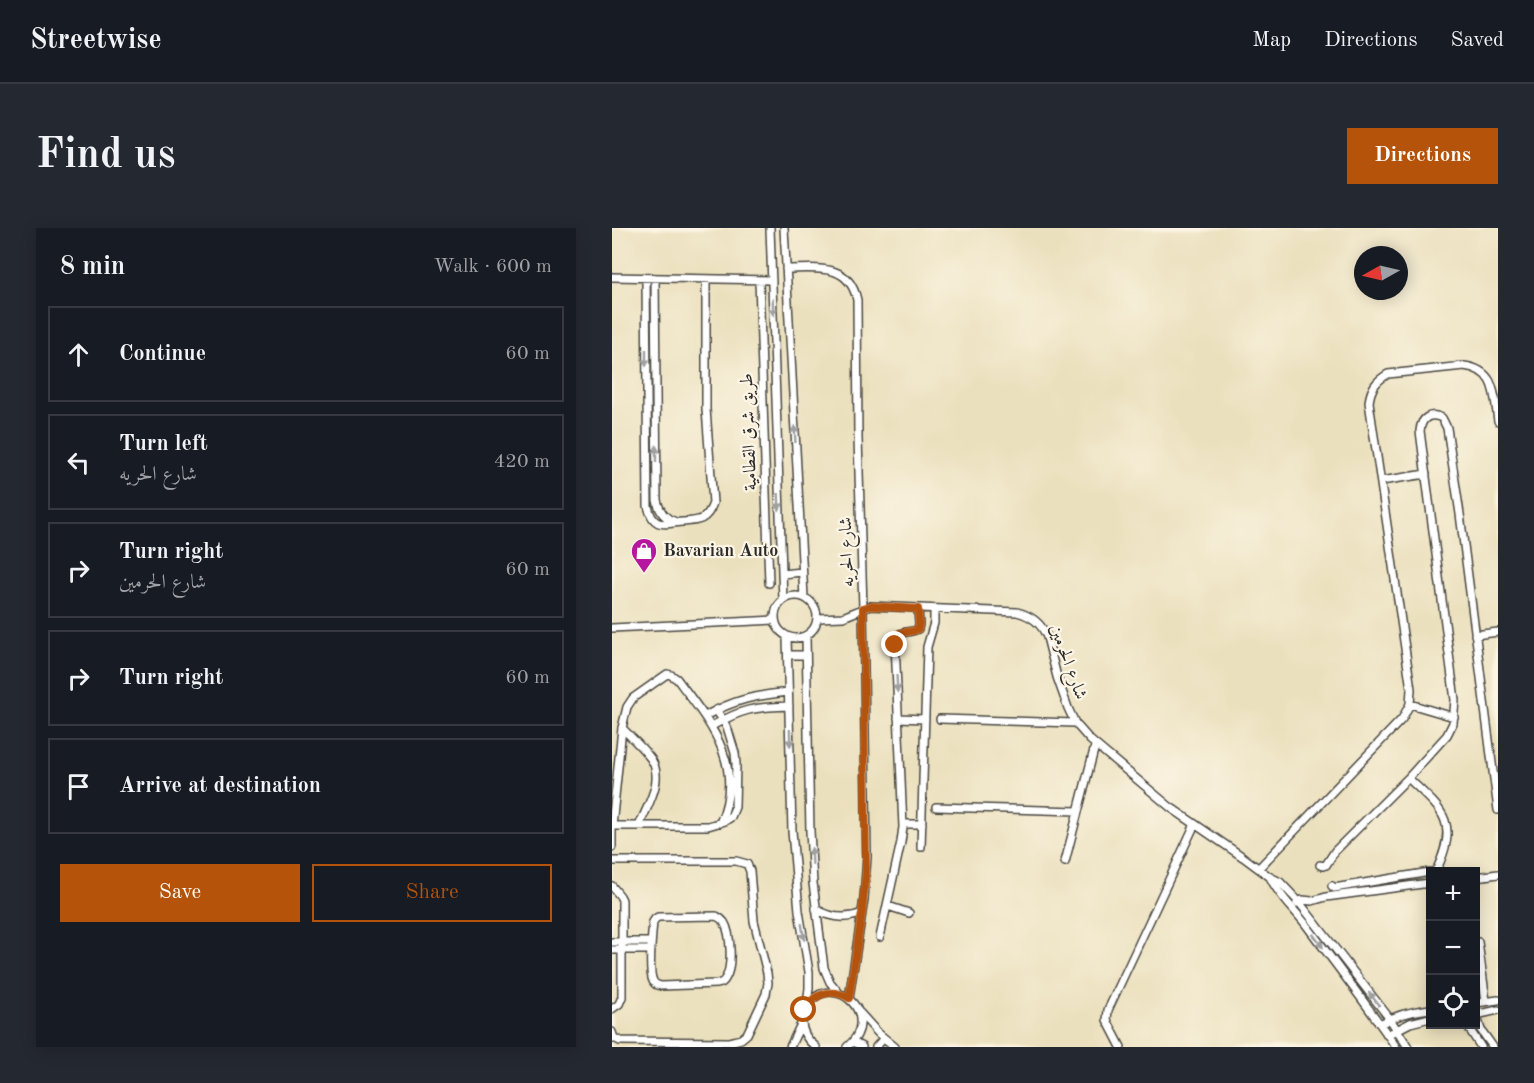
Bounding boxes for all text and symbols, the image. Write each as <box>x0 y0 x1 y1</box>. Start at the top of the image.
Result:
text: Streetwise <box>30 27 162 55</box>
text: Map <box>1252 30 1291 51</box>
text: Directions <box>1324 30 1418 51</box>
text: Saved <box>1451 30 1504 51</box>
button: Directions <box>1347 128 1498 184</box>
text: Find us <box>36 135 175 177</box>
north arrow <box>1354 246 1408 300</box>
text: 8 min <box>60 254 125 280</box>
text: Walk · 600 m <box>433 257 552 277</box>
one-way arrow <box>768 298 778 317</box>
icon: ahead <box>62 338 95 371</box>
text: Continue <box>119 343 206 365</box>
text: 60 m <box>505 344 550 364</box>
one-way arrow <box>641 348 651 367</box>
street label: طريق شرق القطامية <box>738 373 762 491</box>
one-way arrow <box>790 424 799 443</box>
text: Turn left <box>119 433 208 455</box>
one-way arrow <box>652 445 661 464</box>
icon: left <box>62 446 95 479</box>
text: 420 m <box>494 452 550 472</box>
text: شارع الحريه <box>119 465 197 485</box>
one-way arrow <box>775 493 784 512</box>
street label: شارع الحريه <box>837 516 862 587</box>
shop icon: Bavarian Auto <box>629 536 659 574</box>
text: Turn right <box>119 541 223 563</box>
place label: Bavarian Auto <box>663 542 778 560</box>
icon: right <box>62 554 95 587</box>
text: 60 m <box>505 560 550 580</box>
text: شارع الحرمين <box>119 573 206 593</box>
street label: شارع الحرمين <box>1041 622 1090 704</box>
route end <box>881 631 907 657</box>
icon: right <box>62 662 95 695</box>
text: Turn right <box>119 667 223 689</box>
text: 60 m <box>505 668 550 688</box>
one-way arrow <box>892 674 901 693</box>
one-way arrow <box>785 728 794 747</box>
icon: arrive <box>62 770 95 803</box>
text: Arrive at destination <box>119 775 321 797</box>
one-way arrow <box>807 846 816 865</box>
button: Save <box>60 864 300 922</box>
button: Share <box>312 864 552 922</box>
map controls <box>1426 867 1480 1029</box>
button: + <box>1426 867 1480 921</box>
button: − <box>1426 921 1480 975</box>
one-way arrow <box>798 923 807 942</box>
one-way arrow <box>1311 933 1323 948</box>
button: locate <box>1426 975 1480 1029</box>
one-way arrow <box>1369 992 1381 1007</box>
route start <box>790 996 816 1022</box>

